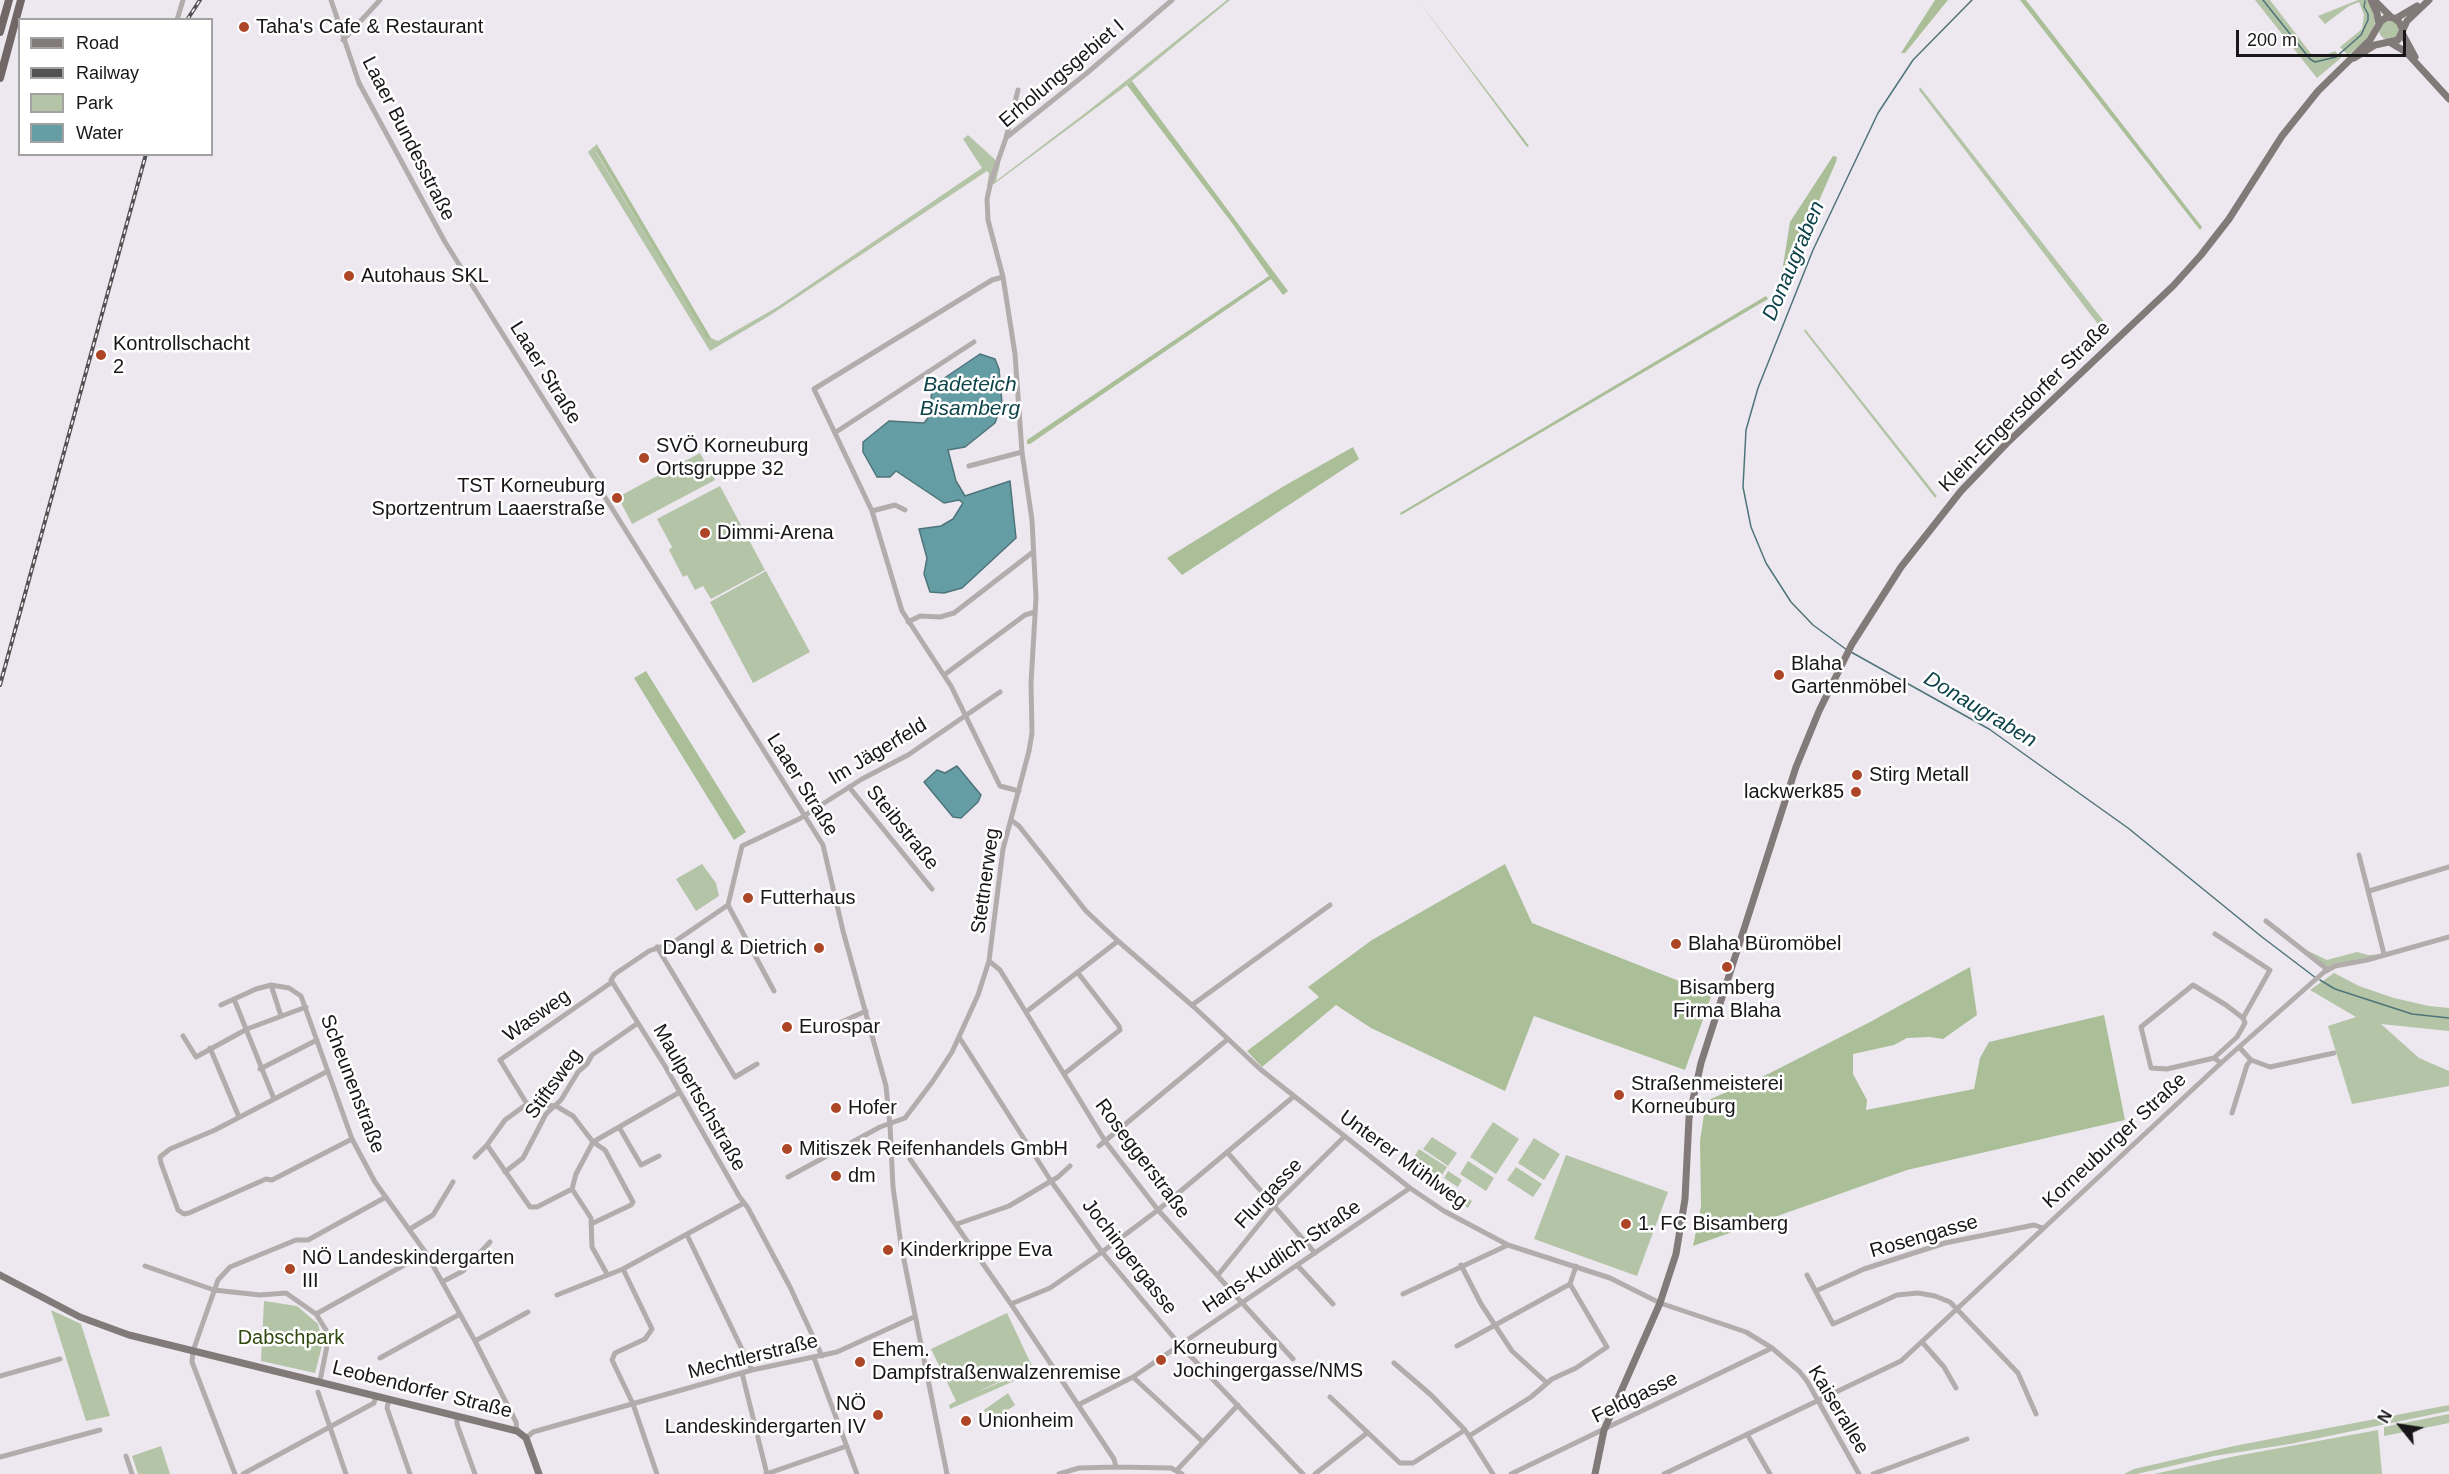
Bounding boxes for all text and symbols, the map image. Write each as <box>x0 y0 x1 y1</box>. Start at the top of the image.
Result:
place label: Taha's Cafe & Restaurant <box>256 15 483 39</box>
street label: Erholungsgebiet I <box>995 15 1129 133</box>
legend <box>18 18 213 156</box>
scale bar <box>2239 18 2408 56</box>
marker: Taha's Cafe & Restaurant <box>237 20 251 34</box>
text: 200 m <box>2247 30 2297 50</box>
text: Road <box>76 33 119 53</box>
street label: Laaer Bundesstraße <box>356 53 460 225</box>
text: Railway <box>76 63 139 83</box>
text: Park <box>76 93 113 113</box>
text: Water <box>76 123 123 143</box>
water label: Donaugraben <box>1758 197 1830 325</box>
place label: Autohaus SKL <box>361 264 489 288</box>
marker: Autohaus SKL <box>342 269 356 283</box>
street label: Klein-Engersdorfer Straße <box>1934 316 2116 498</box>
street label: Laaer Straße <box>504 317 586 429</box>
place label: Kontrollschacht 2 <box>113 332 250 379</box>
marker: Kontrollschacht 2 <box>94 348 108 362</box>
water label: Badeteich Bisamberg <box>920 372 1020 422</box>
place label: SVÖ Korneuburg Ortsgruppe 32 <box>656 434 808 481</box>
marker: SVÖ Korneuburg Ortsgruppe 32 <box>637 451 651 465</box>
place label: TST Korneuburg Sportzentrum Laaerstraße <box>372 474 605 521</box>
marker: TST Korneuburg Sportzentrum Laaerstraße <box>610 491 624 505</box>
place label: Dimmi-Arena <box>717 521 834 545</box>
marker: Dimmi-Arena <box>698 526 712 540</box>
place label: Blaha Gartenmöbel <box>1791 652 1907 699</box>
water label: Donaugraben <box>1919 666 2041 754</box>
marker: Blaha Gartenmöbel <box>1772 668 1786 682</box>
street label: Im Jägerfeld <box>825 713 931 791</box>
street label: Laaer Straße <box>761 729 843 841</box>
place label: Stirg Metall <box>1869 763 1969 787</box>
marker: Stirg Metall <box>1850 768 1864 782</box>
place label: lackwerk85 <box>1744 780 1844 804</box>
street label: Steibstraße <box>860 781 944 875</box>
marker: lackwerk85 <box>1849 785 1863 799</box>
street label: Stettnerweg <box>967 826 1005 936</box>
place label: Futterhaus <box>760 886 856 910</box>
marker: Futterhaus <box>741 891 755 905</box>
place label: Blaha Büromöbel <box>1688 932 1841 956</box>
place label: Dangl & Dietrich <box>662 936 807 960</box>
marker: Blaha Büromöbel <box>1669 937 1683 951</box>
marker: Dangl & Dietrich <box>812 941 826 955</box>
marker: Bisamberg Firma Blaha <box>1720 960 1734 974</box>
place label: Bisamberg Firma Blaha <box>1673 976 1781 1023</box>
street label: Wasweg <box>499 984 575 1048</box>
street label: Scheunenstraße <box>315 1011 389 1157</box>
place label: Eurospar <box>799 1015 880 1039</box>
street label: Maulpertschstraße <box>647 1020 751 1176</box>
marker: Eurospar <box>780 1020 794 1034</box>
street label: Stiftsweg <box>520 1044 588 1124</box>
street label: Korneuburger Straße <box>2038 1068 2192 1214</box>
place label: Straßenmeisterei Korneuburg <box>1631 1072 1783 1119</box>
marker: Straßenmeisterei Korneuburg <box>1612 1088 1626 1102</box>
street label: Roseggerstraße <box>1089 1095 1195 1223</box>
place label: Hofer <box>848 1096 897 1120</box>
marker: Hofer <box>829 1101 843 1115</box>
street label: Unterer Mühlweg <box>1334 1106 1472 1214</box>
place label: Mitiszek Reifenhandels GmbH <box>799 1137 1068 1161</box>
marker: Mitiszek Reifenhandels GmbH <box>780 1142 794 1156</box>
street label: Flurgasse <box>1230 1154 1308 1234</box>
place label: dm <box>848 1164 876 1188</box>
marker: dm <box>829 1169 843 1183</box>
street label: Jochingergasse <box>1076 1194 1182 1320</box>
street label: Hans-Kudlich-Straße <box>1198 1195 1366 1319</box>
street label: Rosengasse <box>1867 1210 1981 1264</box>
place label: 1. FC Bisamberg <box>1638 1212 1788 1236</box>
marker: 1. FC Bisamberg <box>1619 1217 1633 1231</box>
place label: Kinderkrippe Eva <box>900 1238 1052 1262</box>
marker: Kinderkrippe Eva <box>881 1243 895 1257</box>
place label: NÖ Landeskindergarten III <box>302 1246 514 1293</box>
marker: NÖ Landeskindergarten III <box>283 1262 297 1276</box>
park label: Dabschpark <box>238 1326 344 1350</box>
street label: Mechtlerstraße <box>685 1329 821 1385</box>
place label: Korneuburg Jochingergasse/NMS <box>1173 1336 1363 1383</box>
place label: Ehem. Dampfstraßenwalzenremise <box>872 1338 1121 1385</box>
marker: Korneuburg Jochingergasse/NMS <box>1154 1353 1168 1367</box>
marker: Ehem. Dampfstraßenwalzenremise <box>853 1355 867 1369</box>
street label: Leobendorfer Straße <box>330 1356 514 1424</box>
street label: Kaiserallee <box>1802 1361 1874 1459</box>
street label: Feldgasse <box>1588 1367 1682 1429</box>
place label: NÖ Landeskindergarten IV <box>665 1392 866 1439</box>
north arrow <box>2371 1396 2431 1456</box>
text: N <box>2375 1407 2395 1426</box>
marker: NÖ Landeskindergarten IV <box>871 1408 885 1422</box>
place label: Unionheim <box>978 1409 1074 1433</box>
marker: Unionheim <box>959 1414 973 1428</box>

